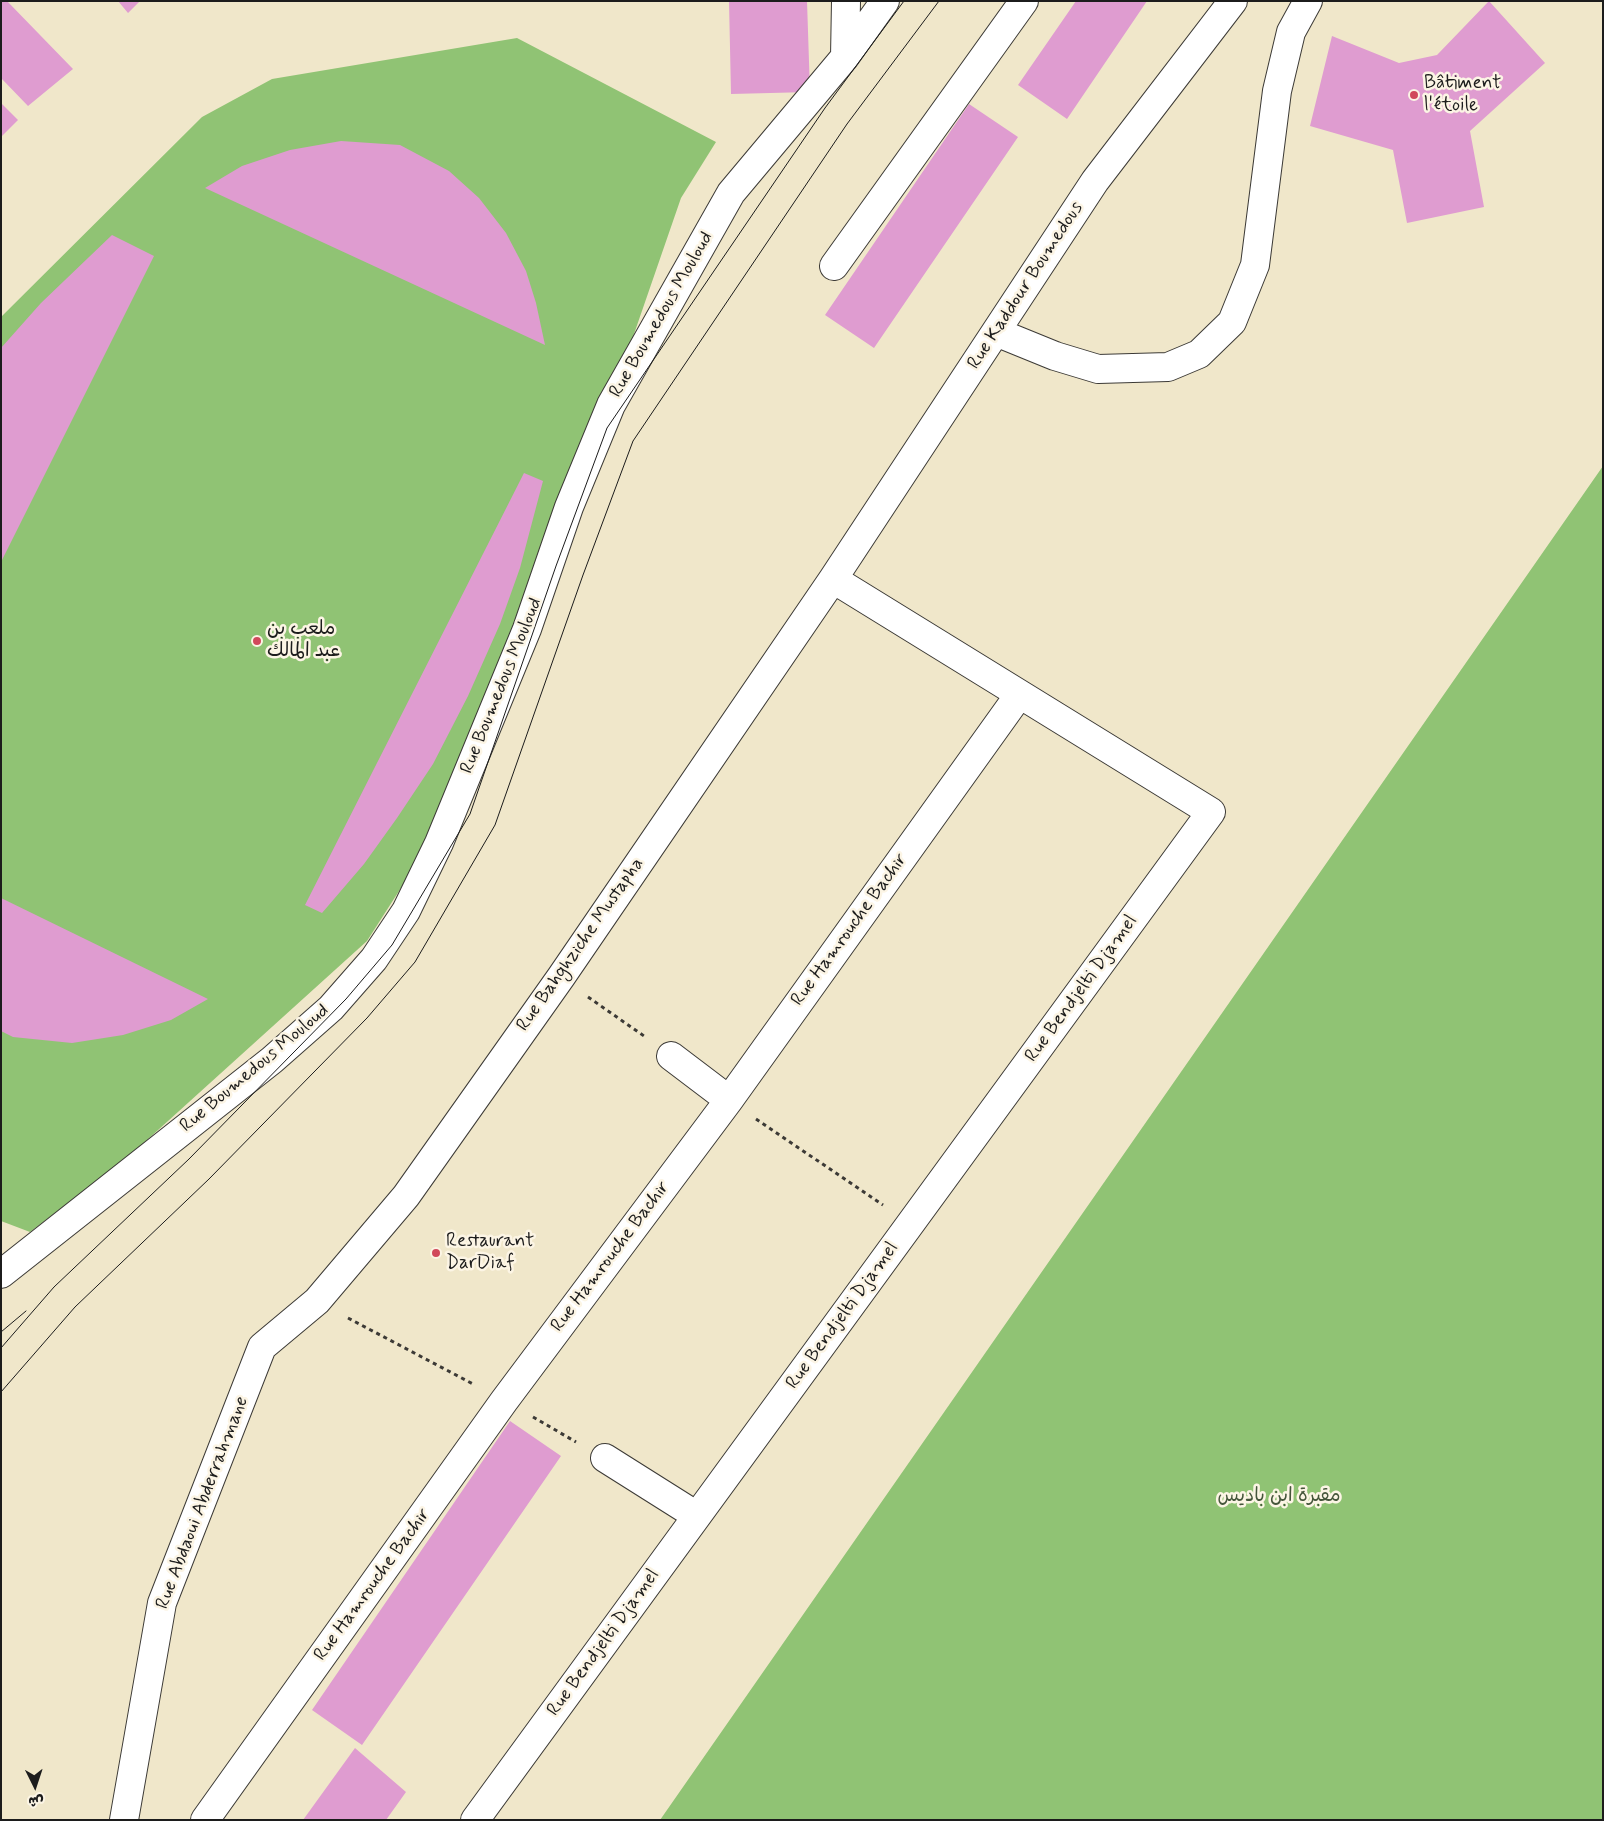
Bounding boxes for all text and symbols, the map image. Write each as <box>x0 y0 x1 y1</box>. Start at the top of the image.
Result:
place label: Bâtiment l'étoile <box>1424 73 1501 117</box>
marker: Bâtiment l'étoile <box>1408 89 1420 101</box>
street label: Rue Kaddour Boumedous <box>963 198 1089 374</box>
street label: Rue Boumedous Mouloud <box>605 228 719 402</box>
street label: Rue Boumedous Mouloud <box>456 595 548 777</box>
place label: ملعب بن عبد المالك <box>267 619 340 663</box>
marker: ملعب بن عبد المالك <box>251 635 263 647</box>
street label: Rue Hamrouche Bachir <box>787 849 913 1011</box>
street label: Rue Bahghziche Mustapha <box>512 854 650 1036</box>
street label: Rue Bendjelti Djamel <box>1021 911 1143 1067</box>
street label: Rue Boumedous Mouloud <box>176 1000 334 1138</box>
street label: Rue Hamrouche Bachir <box>547 1177 675 1337</box>
place label: Restaurant DarDiaf <box>446 1231 534 1275</box>
street label: Rue Bendjelti Djamel <box>782 1238 904 1394</box>
marker: Restaurant DarDiaf <box>430 1247 442 1259</box>
street label: Rue Abdaoui Abderrahmane <box>152 1393 254 1613</box>
park label: مقبرة ابن باديس <box>1218 1486 1340 1508</box>
street label: Rue Hamrouche Bachir <box>310 1504 436 1666</box>
street label: Rue Bendjelti Djamel <box>543 1565 665 1721</box>
north arrow <box>10 1761 60 1811</box>
text: ش <box>28 1791 44 1810</box>

